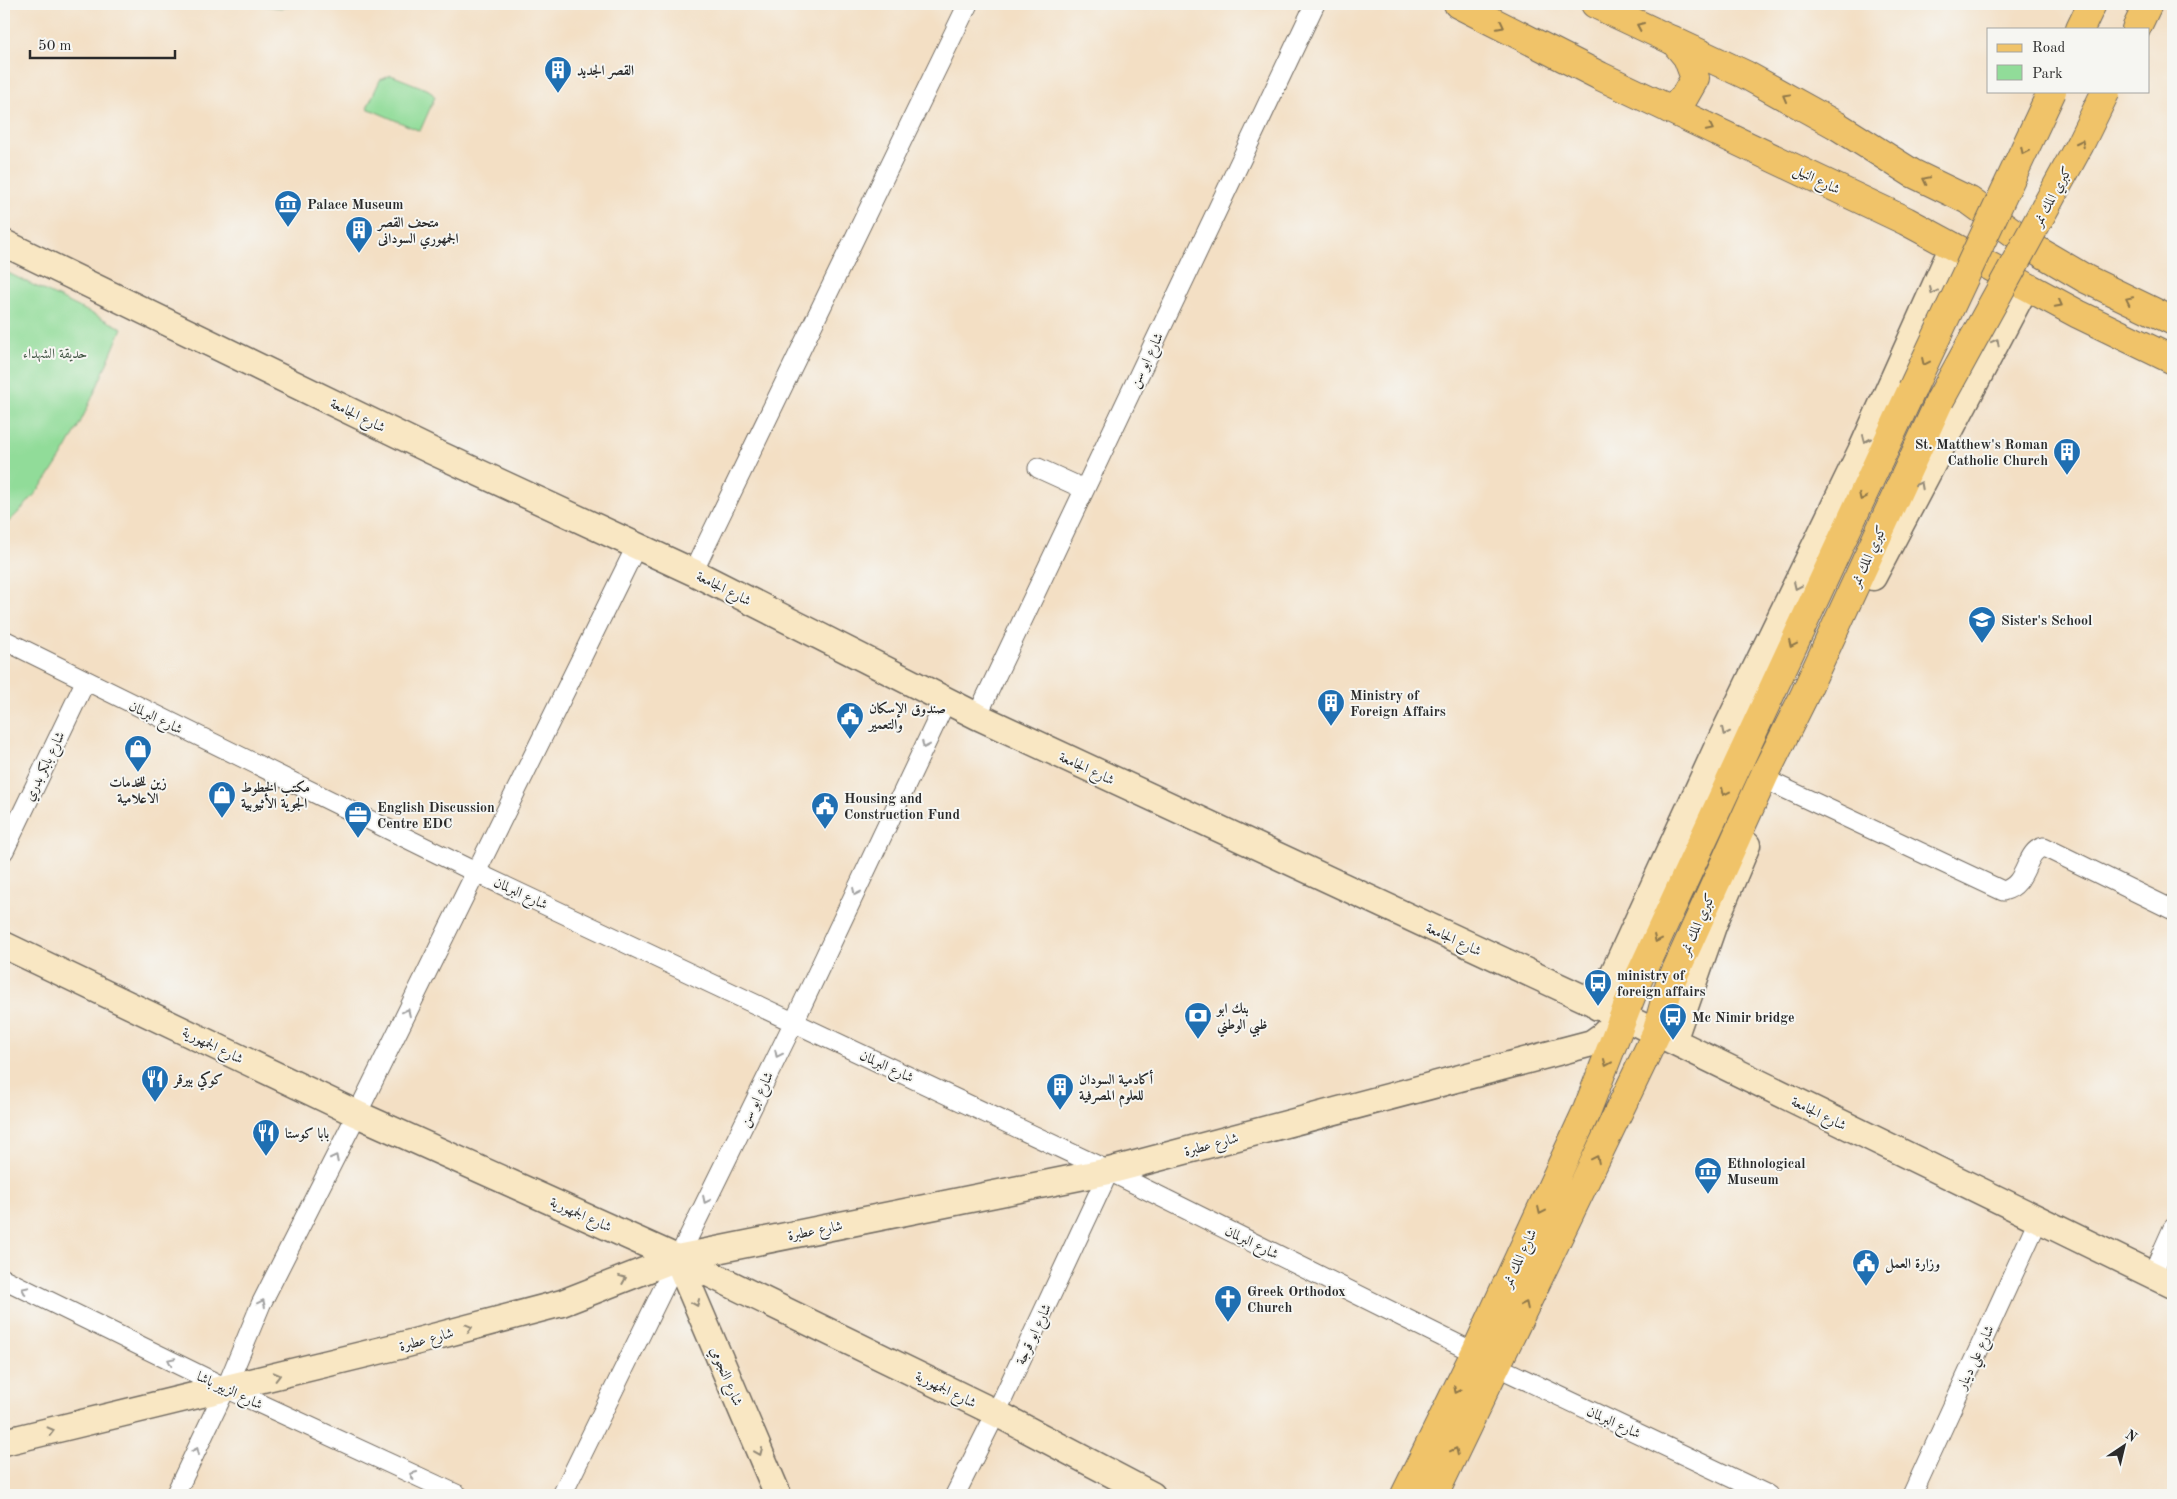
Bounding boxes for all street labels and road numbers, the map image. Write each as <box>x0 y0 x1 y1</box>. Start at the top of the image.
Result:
street label: شارع النيل <box>1789 163 1842 201</box>
street label: كبري المك نمر <box>2030 164 2078 232</box>
street label: شارع ابو سن <box>1128 331 1170 392</box>
street label: شارع الجامعة <box>326 397 387 439</box>
street label: كبري المك نمر <box>1848 524 1893 593</box>
street label: شارع الجامعة <box>692 569 753 612</box>
street label: شارع البرلمان <box>125 699 185 740</box>
street label: شارع بابكر بدري <box>21 729 71 805</box>
street label: شارع الجامعة <box>1055 750 1116 791</box>
street label: شارع البرلمان <box>490 875 550 916</box>
street label: كبري المك نمر <box>1677 891 1721 961</box>
street label: شارع الجامعة <box>1422 921 1483 962</box>
street label: شارع الجمهورية <box>178 1025 245 1070</box>
street label: شارع البرلمان <box>856 1048 916 1089</box>
street label: شارع ابو سن <box>738 1070 780 1131</box>
street label: شارع الجامعة <box>1787 1095 1848 1137</box>
street label: شارع عطبرة <box>1183 1131 1241 1163</box>
street label: شارع الجمهورية <box>546 1195 614 1238</box>
street label: شارع عطبرة <box>787 1219 845 1247</box>
street label: شارع البرلمان <box>1221 1224 1281 1265</box>
street label: شارع المك نمر <box>1499 1227 1543 1293</box>
street label: شارع ابو قرجة <box>1014 1302 1058 1369</box>
street label: شارع علي دينار <box>1954 1323 2001 1395</box>
street label: شارع عطبرة <box>398 1326 456 1358</box>
street label: شارع النجومي <box>704 1345 745 1410</box>
street label: شارع الزبير باشا <box>193 1369 265 1416</box>
street label: شارع الجمهورية <box>911 1369 978 1414</box>
street label: شارع البرلمان <box>1583 1404 1643 1445</box>

